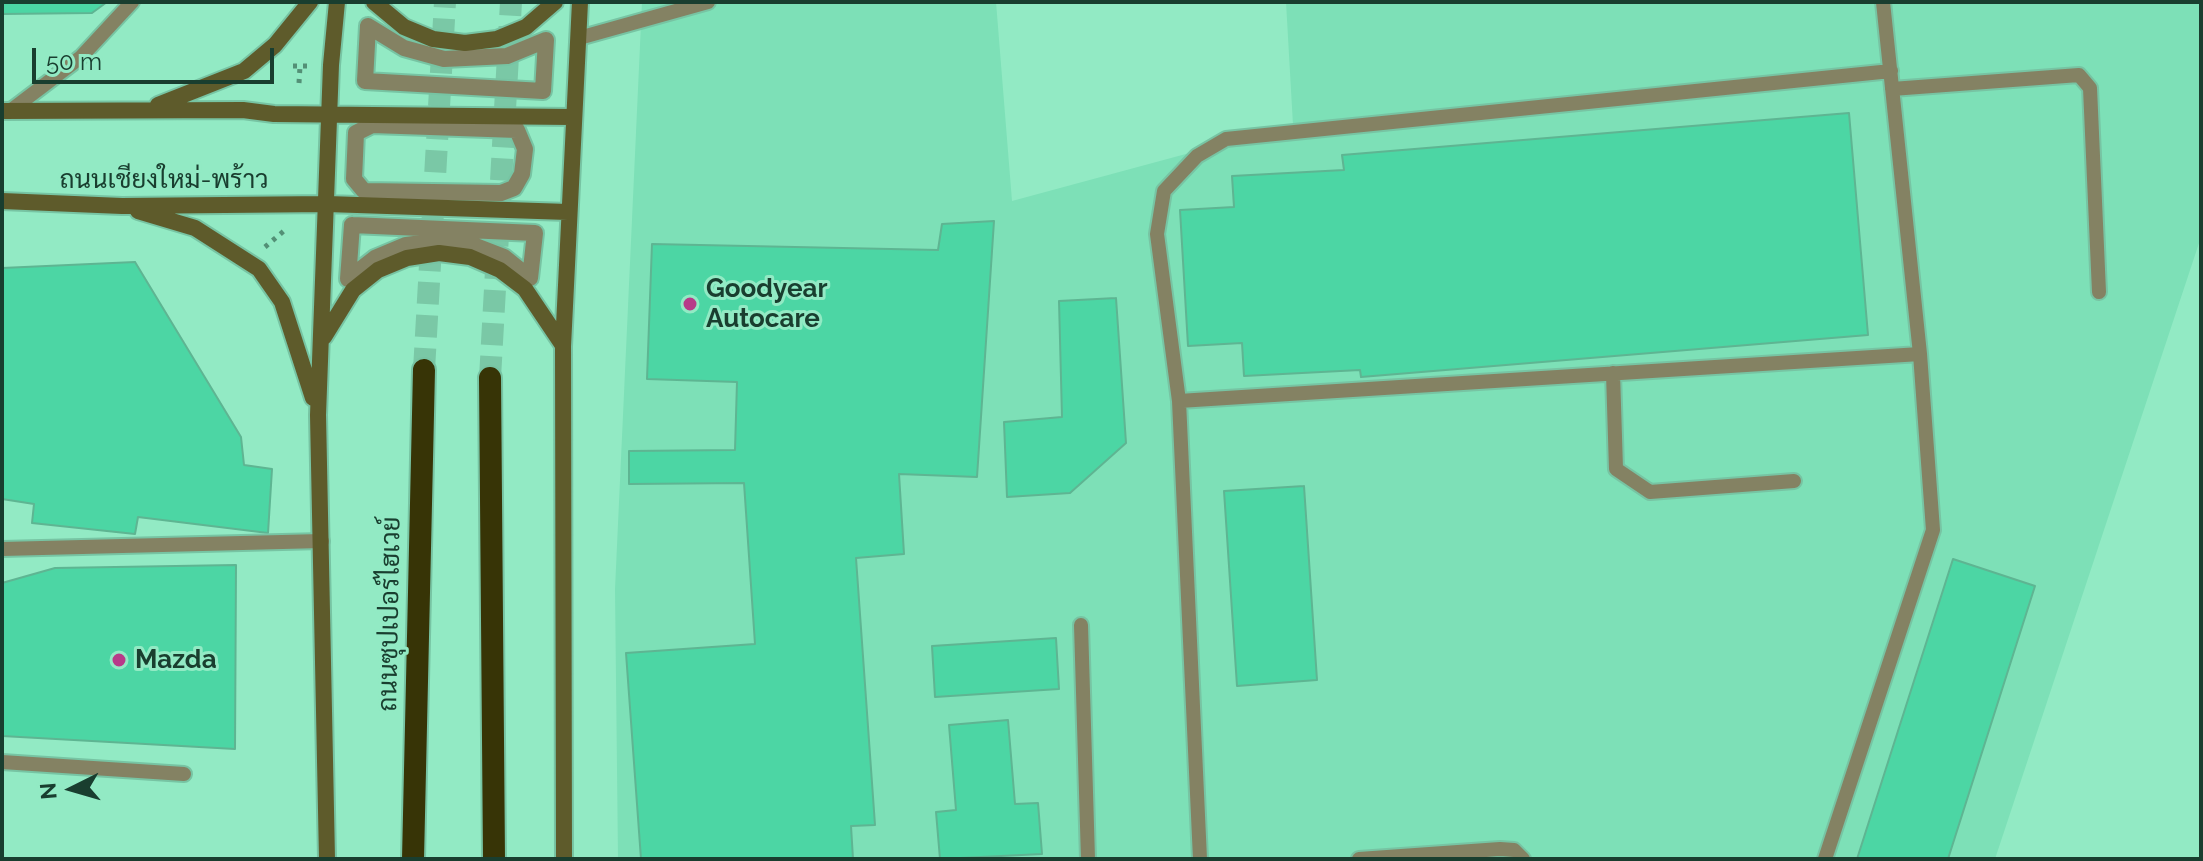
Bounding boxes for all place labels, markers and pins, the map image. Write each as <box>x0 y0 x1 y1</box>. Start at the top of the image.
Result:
place label: Goodyear Autocare <box>706 273 827 334</box>
marker: Goodyear Autocare <box>681 295 699 313</box>
place label: Mazda <box>135 644 217 676</box>
marker: Mazda <box>110 651 128 669</box>

